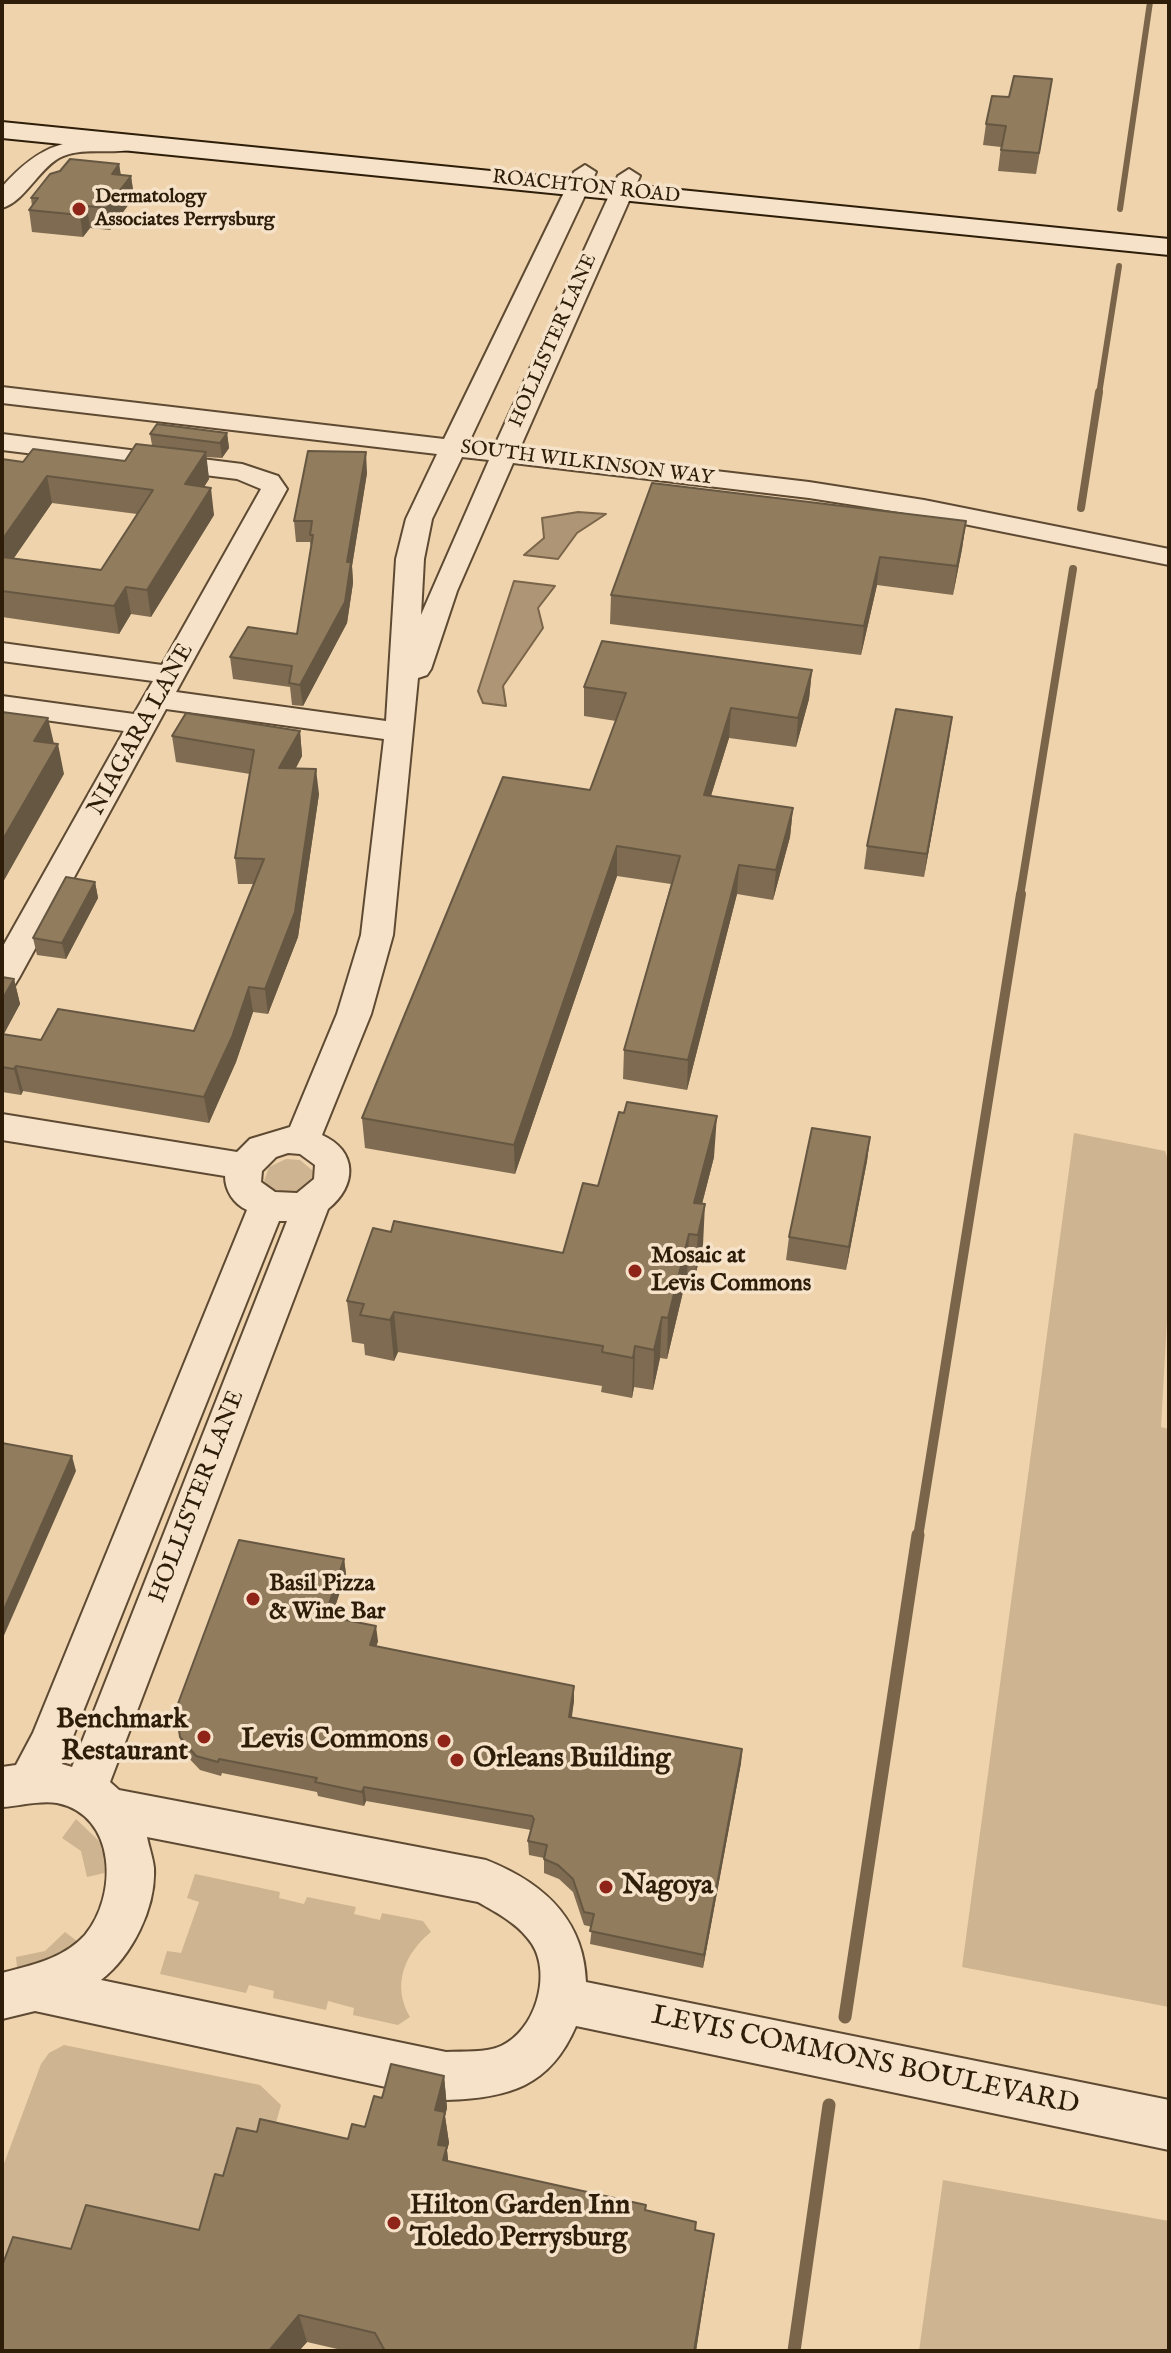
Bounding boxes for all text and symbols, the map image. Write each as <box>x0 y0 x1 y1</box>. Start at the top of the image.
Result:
street label: ROACHTON ROAD <box>491 166 681 210</box>
place label: Dermatology Associates Perrysburg <box>95 186 275 233</box>
marker: Dermatology Associates Perrysburg <box>70 200 88 218</box>
street label: HOLLISTER LANE <box>505 251 603 431</box>
street label: SOUTH WILKINSON WAY <box>459 437 715 491</box>
street label: NIAGARA LANE <box>83 639 201 821</box>
place label: Mosaic at Levis Commons <box>651 1243 811 1299</box>
marker: Mosaic at Levis Commons <box>626 1262 644 1280</box>
street label: HOLLISTER LANE <box>144 1387 252 1607</box>
place label: Basil Pizza & Wine Bar <box>269 1571 386 1627</box>
marker: Basil Pizza & Wine Bar <box>244 1590 262 1608</box>
place label: Benchmark Restaurant <box>56 1704 188 1770</box>
place label: Levis Commons <box>241 1724 428 1758</box>
marker: Benchmark Restaurant <box>195 1728 213 1746</box>
marker: Levis Commons <box>435 1732 453 1750</box>
place label: Orleans Building <box>473 1743 670 1777</box>
marker: Orleans Building <box>448 1751 466 1769</box>
place label: Nagoya <box>622 1870 713 1904</box>
marker: Nagoya <box>597 1878 615 1896</box>
street label: LEVIS COMMONS BOULEVARD <box>648 2000 1082 2124</box>
place label: Hilton Garden Inn Toledo Perrysburg <box>410 2190 630 2256</box>
marker: Hilton Garden Inn Toledo Perrysburg <box>385 2214 403 2232</box>

